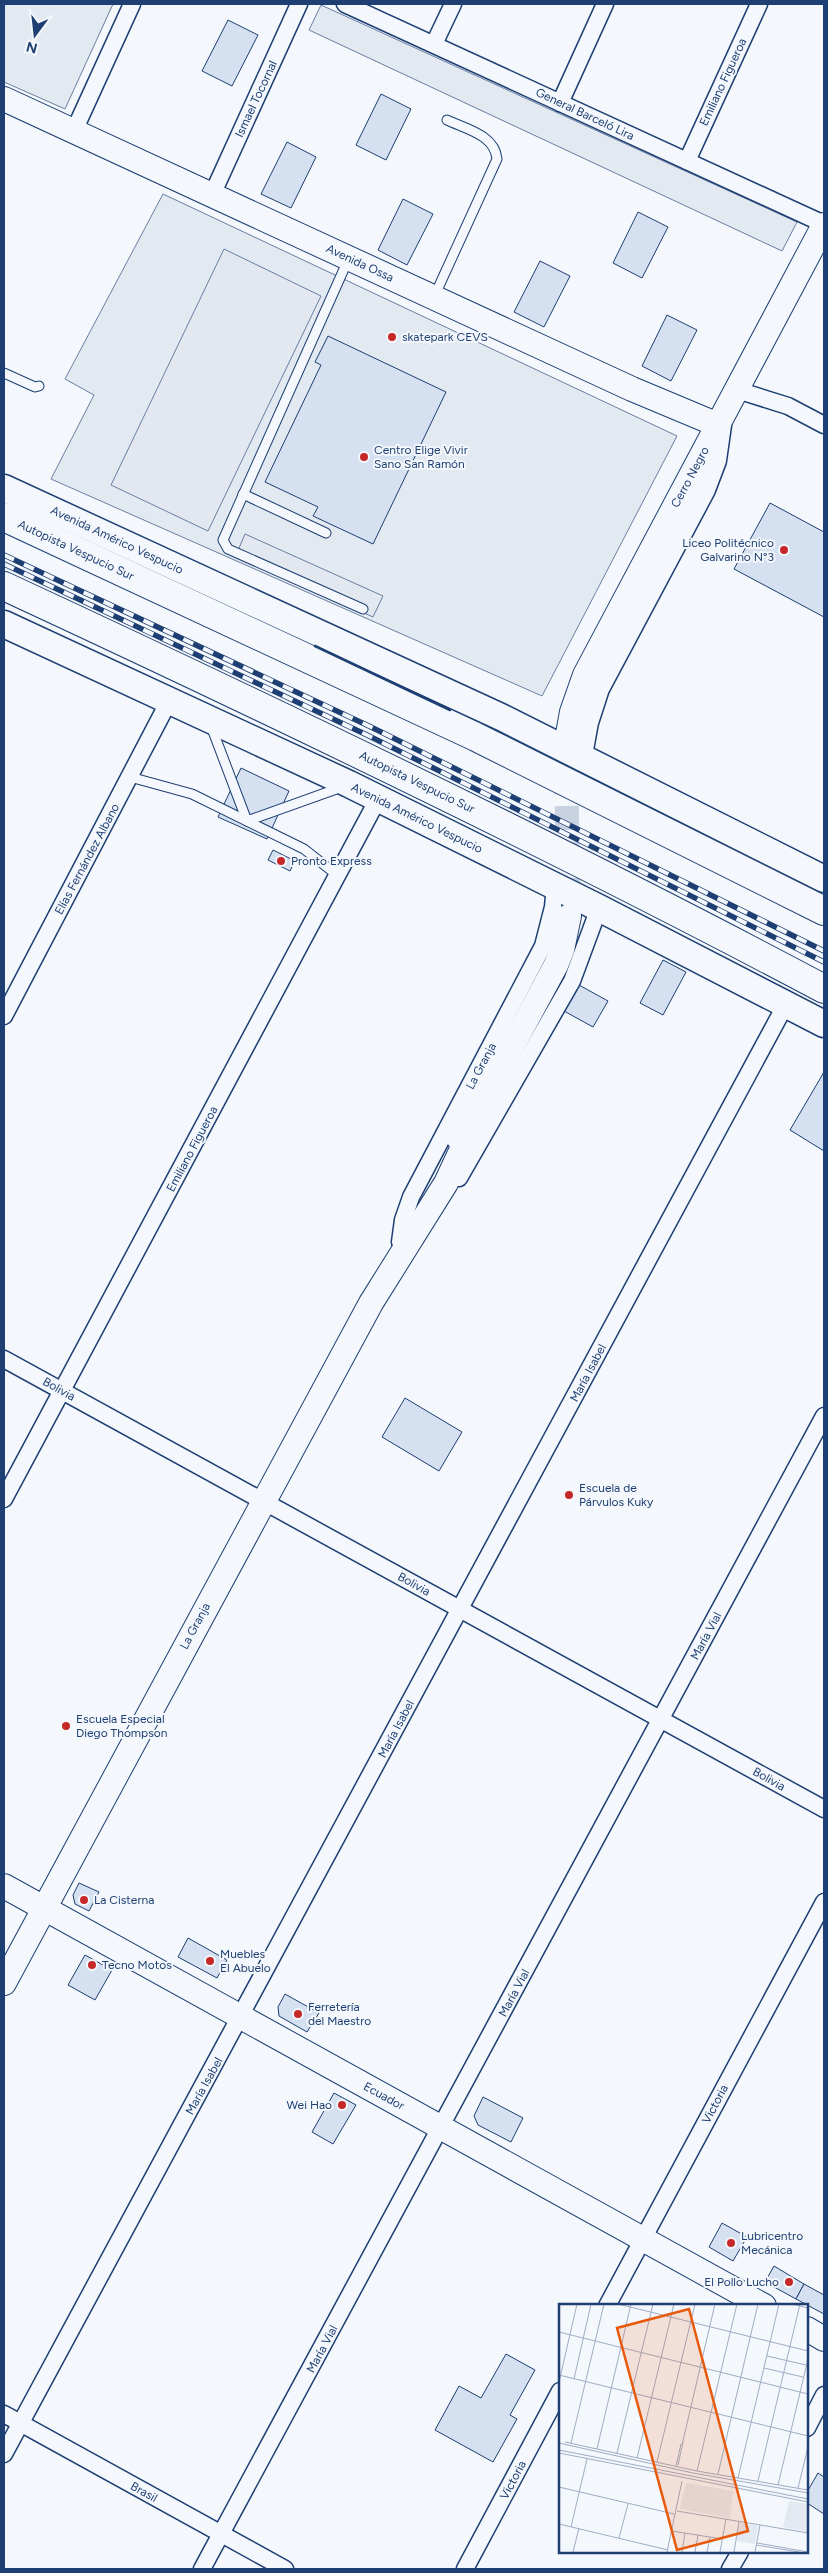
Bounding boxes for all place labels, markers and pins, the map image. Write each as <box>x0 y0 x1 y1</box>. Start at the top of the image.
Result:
place label: skatepark CEVS <box>402 330 488 344</box>
marker: skatepark CEVS <box>386 331 398 343</box>
place label: Centro Elige Vivir Sano San Ramón <box>374 443 468 471</box>
marker: Centro Elige Vivir Sano San Ramón <box>358 451 370 463</box>
place label: Liceo Politécnico Galvarino N°3 <box>682 536 774 564</box>
marker: Liceo Politécnico Galvarino N°3 <box>778 544 790 556</box>
place label: Pronto Express <box>291 854 372 868</box>
marker: Pronto Express <box>275 855 287 867</box>
place label: Escuela de Párvulos Kuky <box>579 1481 654 1509</box>
marker: Escuela de Párvulos Kuky <box>563 1489 575 1501</box>
place label: Escuela Especial Diego Thompson <box>76 1712 168 1740</box>
marker: Escuela Especial Diego Thompson <box>60 1720 72 1732</box>
place label: La Cisterna <box>94 1893 154 1907</box>
marker: La Cisterna <box>78 1894 90 1906</box>
place label: Muebles El Abuelo <box>220 1947 271 1975</box>
marker: Muebles El Abuelo <box>204 1955 216 1967</box>
place label: Tecno Motos <box>102 1958 172 1972</box>
marker: Tecno Motos <box>86 1959 98 1971</box>
place label: Ferretería del Maestro <box>308 2000 371 2028</box>
marker: Ferretería del Maestro <box>292 2008 304 2020</box>
place label: Wei Hao <box>287 2098 332 2112</box>
marker: Wei Hao <box>336 2099 348 2111</box>
place label: Lubricentro Mecánica <box>741 2229 803 2257</box>
marker: Lubricentro Mecánica <box>725 2237 737 2249</box>
place label: El Pollo Lucho <box>704 2275 779 2289</box>
marker: El Pollo Lucho <box>783 2276 795 2288</box>

